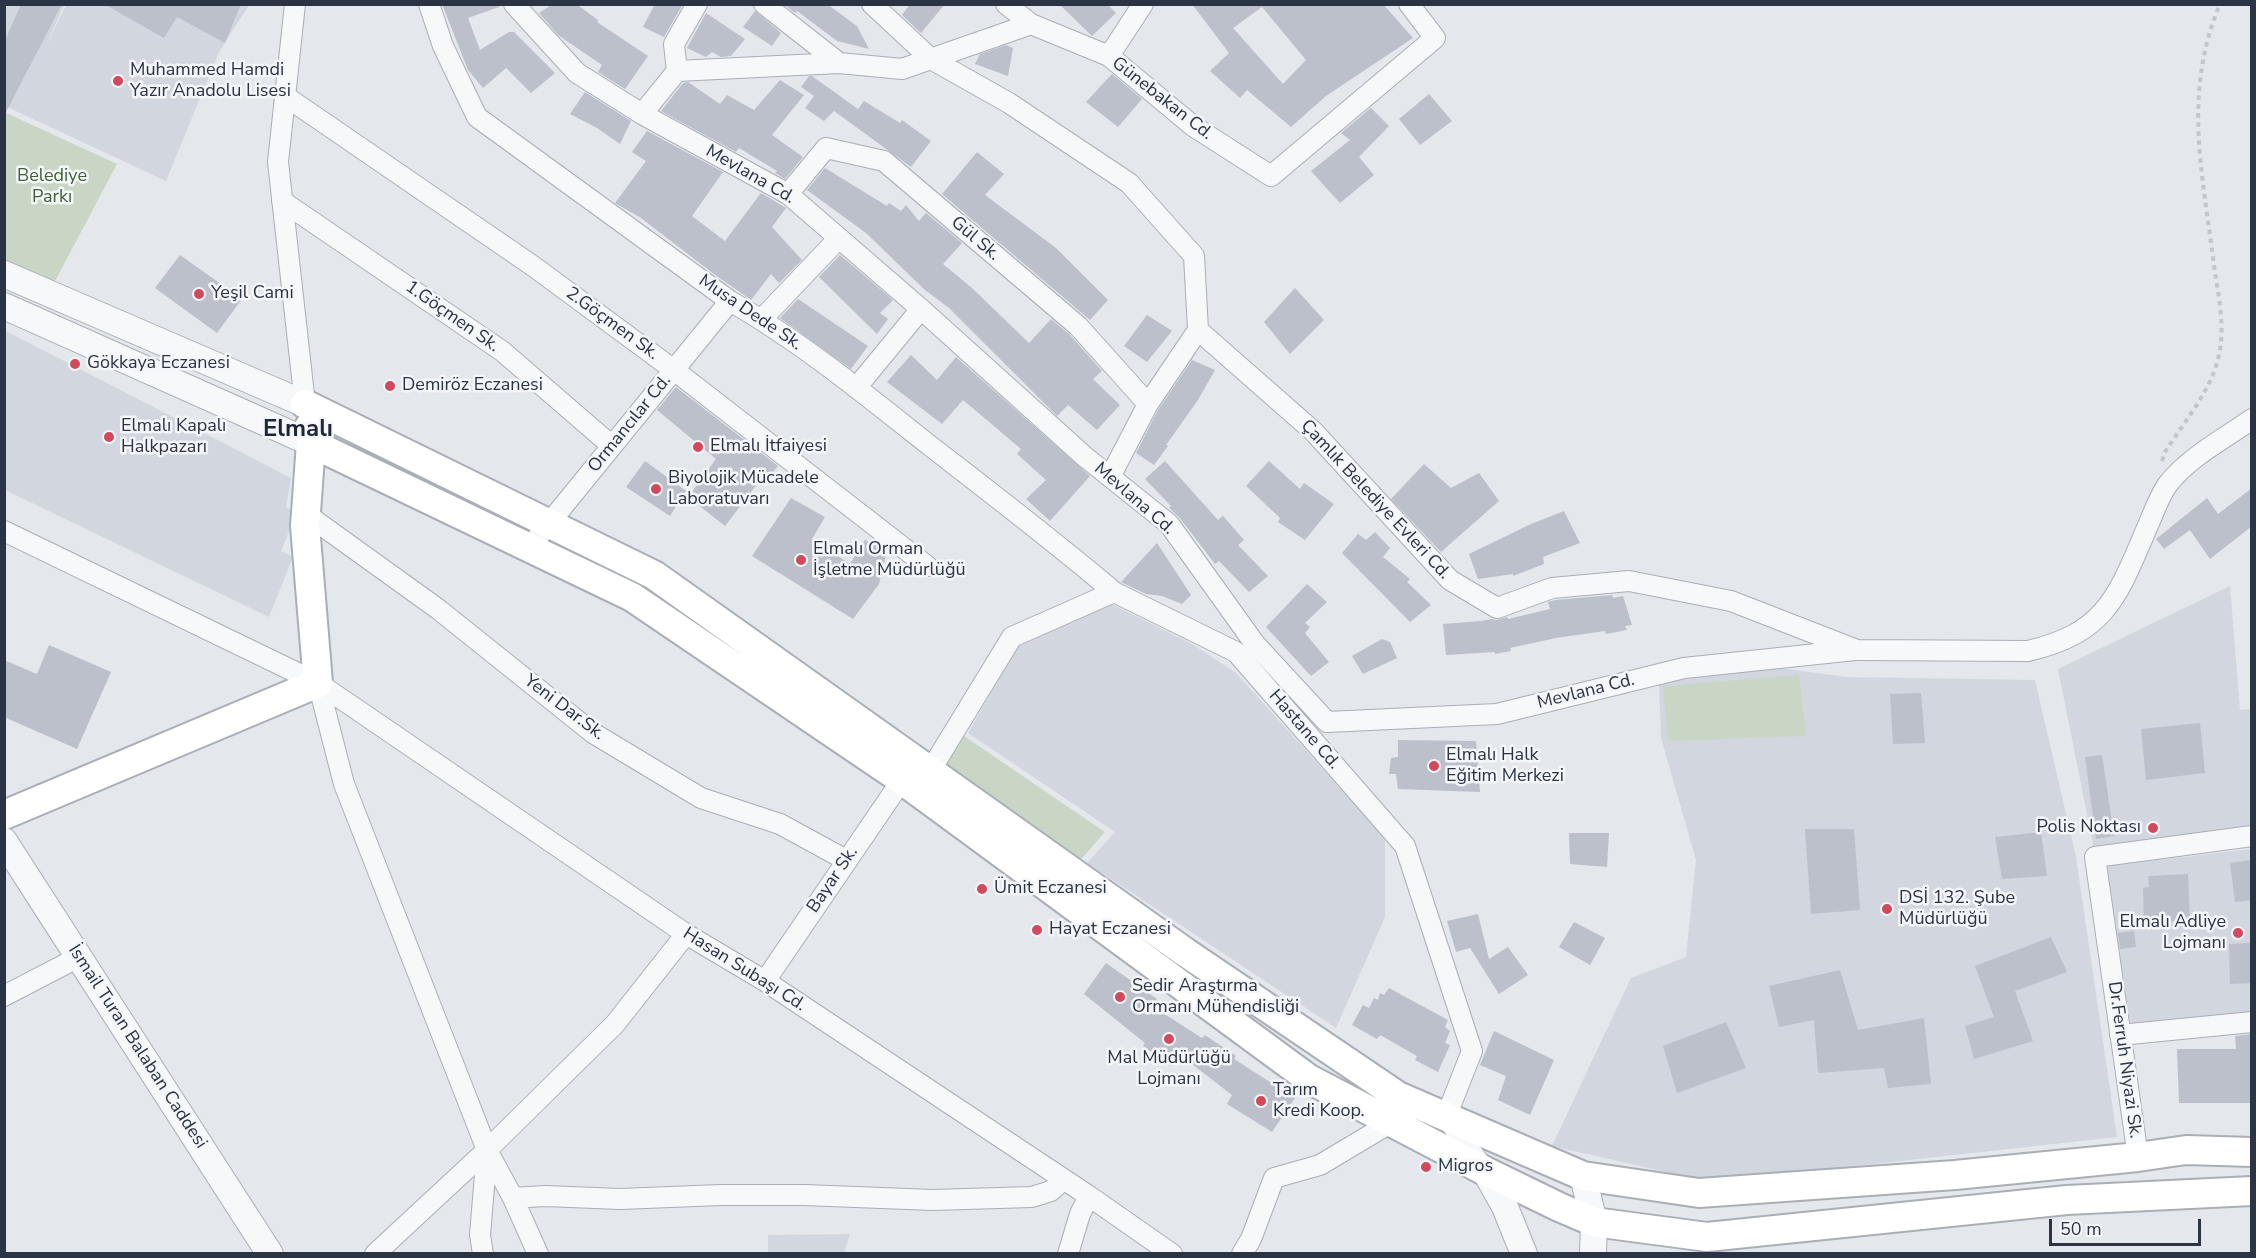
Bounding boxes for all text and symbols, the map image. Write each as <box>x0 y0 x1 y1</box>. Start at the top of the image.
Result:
street label: Günebakan Cd. <box>1107 53 1217 145</box>
place label: Muhammed Hamdi Yazır Anadolu Lisesi <box>130 60 291 103</box>
marker: Muhammed Hamdi Yazır Anadolu Lisesi <box>111 74 125 88</box>
street label: Mevlana Cd. <box>702 141 798 209</box>
park label: Belediye Parkı <box>17 166 87 208</box>
street label: Gül Sk. <box>946 212 1004 266</box>
street label: Musa Dede Sk. <box>694 270 806 356</box>
street label: 1.Göçmen Sk. <box>401 277 503 357</box>
place label: Yeşil Cami <box>211 283 294 305</box>
street label: 2.Göçmen Sk. <box>561 283 663 365</box>
marker: Yeşil Cami <box>192 287 206 301</box>
place label: Gökkaya Eczanesi <box>87 353 230 375</box>
marker: Gökkaya Eczanesi <box>68 357 82 371</box>
street label: Ormancılar Cd. <box>584 371 676 477</box>
place label: Demiröz Eczanesi <box>402 375 543 397</box>
marker: Demiröz Eczanesi <box>383 379 397 393</box>
place label: Elmalı Kapalı Halkpazarı <box>121 416 226 458</box>
district label: Elmalı <box>263 416 333 444</box>
street label: Çamlık Belediye Evleri Cd. <box>1295 416 1455 584</box>
marker: Elmalı Kapalı Halkpazarı <box>102 430 116 444</box>
place label: Elmalı İtfaiyesi <box>710 436 827 458</box>
marker: Elmalı İtfaiyesi <box>691 440 705 454</box>
street label: Mevlana Cd. <box>1089 458 1179 540</box>
place label: Biyolojik Mücadele Laboratuvarı <box>668 468 819 510</box>
marker: Biyolojik Mücadele Laboratuvarı <box>649 482 663 496</box>
place label: Elmalı Orman İşletme Müdürlüğü <box>813 539 966 582</box>
marker: Elmalı Orman İşletme Müdürlüğü <box>794 553 808 567</box>
street label: Mevlana Cd. <box>1535 669 1637 715</box>
street label: Yeni Dar.Sk. <box>519 671 609 745</box>
street label: Hastane Cd. <box>1264 686 1344 774</box>
place label: Elmalı Halk Eğitim Merkezi <box>1446 745 1564 788</box>
marker: Elmalı Halk Eğitim Merkezi <box>1427 759 1441 773</box>
place label: Polis Noktası <box>2036 817 2141 839</box>
marker: Polis Noktası <box>2146 821 2160 835</box>
street label: Bayar Sk. <box>803 843 863 917</box>
place label: Ümit Eczanesi <box>994 878 1107 900</box>
marker: Ümit Eczanesi <box>975 882 989 896</box>
place label: DSİ 132. Şube Müdürlüğü <box>1899 888 2015 930</box>
marker: DSİ 132. Şube Müdürlüğü <box>1880 902 1894 916</box>
place label: Elmalı Adliye Lojmanı <box>2119 912 2226 954</box>
place label: Hayat Eczanesi <box>1049 919 1171 941</box>
street label: Hasan Subaşı Cd. <box>678 923 810 1017</box>
marker: Hayat Eczanesi <box>1030 923 1044 937</box>
marker: Elmalı Adliye Lojmanı <box>2231 926 2245 940</box>
street label: İsmail Turan Balaban Caddesi <box>63 941 211 1153</box>
place label: Sedir Araştırma Ormanı Mühendisliği <box>1132 976 1299 1018</box>
street label: Dr.Ferruh Niyazi Sk. <box>2102 980 2146 1140</box>
marker: Sedir Araştırma Ormanı Mühendisliği <box>1113 990 1127 1004</box>
marker: Mal Müdürlüğü Lojmanı <box>1162 1032 1176 1046</box>
place label: Mal Müdürlüğü Lojmanı <box>1107 1048 1231 1090</box>
place label: Tarım Kredi Koop. <box>1273 1080 1365 1122</box>
marker: Tarım Kredi Koop. <box>1254 1094 1268 1108</box>
place label: Migros <box>1438 1156 1493 1178</box>
marker: Migros <box>1419 1160 1433 1174</box>
scale bar <box>2052 1207 2204 1245</box>
text: 50 m <box>2060 1217 2102 1241</box>

